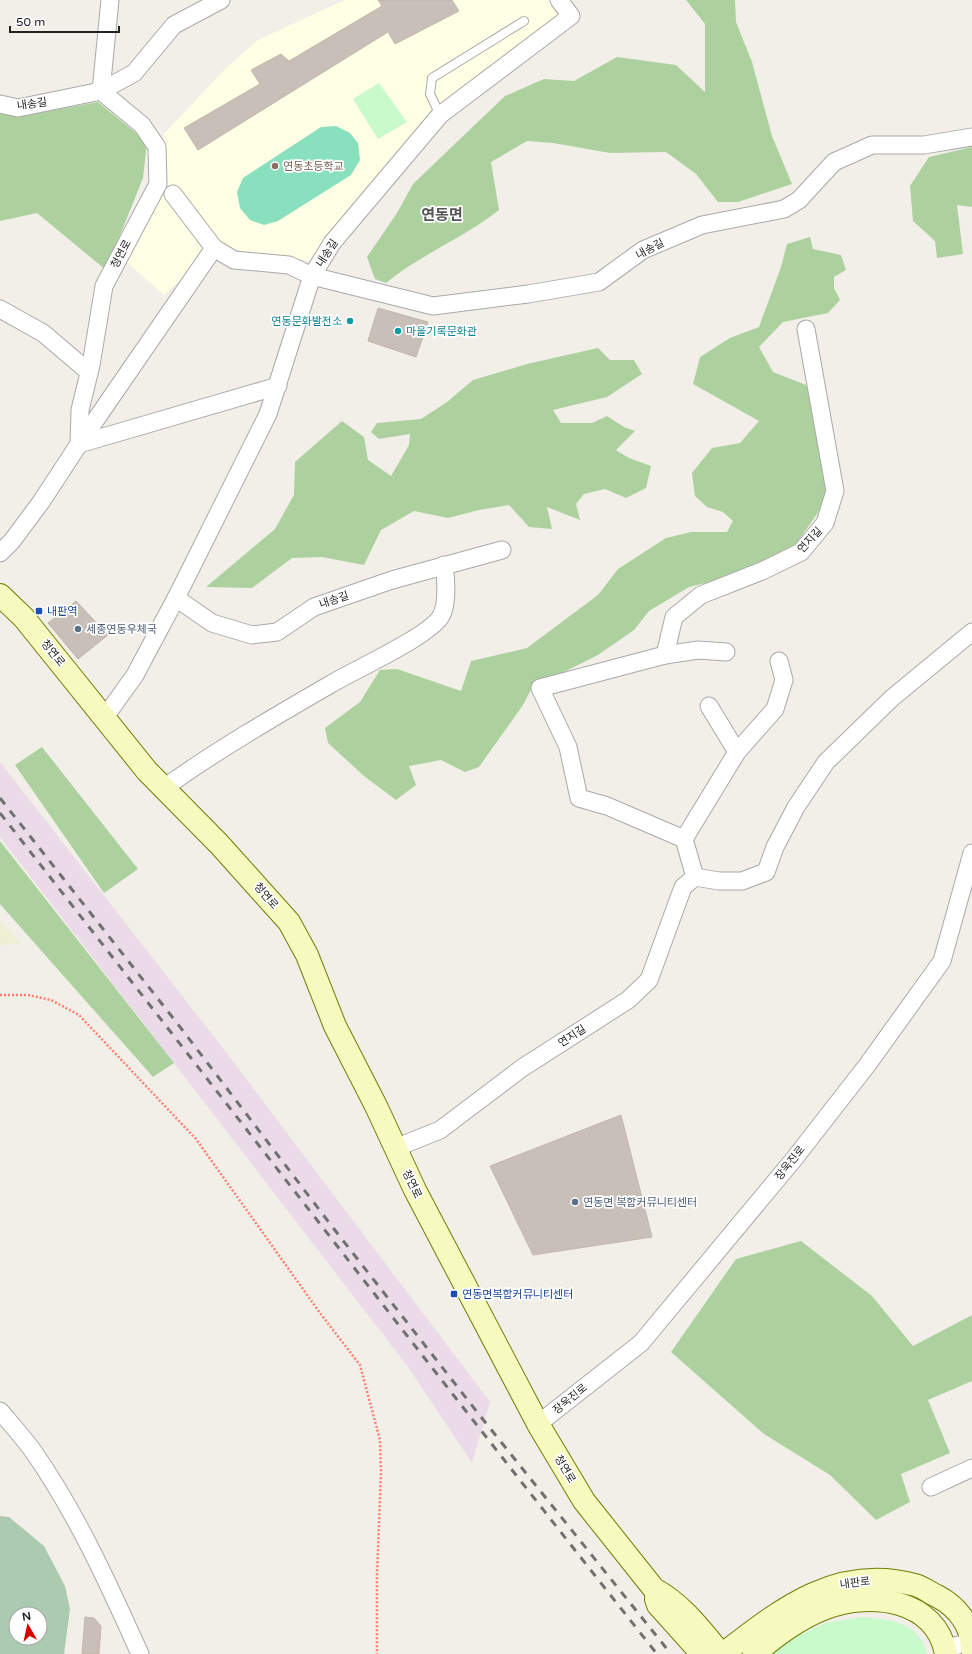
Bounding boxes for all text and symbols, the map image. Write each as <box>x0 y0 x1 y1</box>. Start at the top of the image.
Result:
scale bar <box>10 8 119 34</box>
text: 50 m <box>16 15 45 29</box>
street label: 내송길 <box>16 95 48 113</box>
place label: 연동초등학교 <box>283 160 344 173</box>
marker: 연동초등학교 <box>270 161 280 171</box>
district label: 연동면 <box>421 206 463 224</box>
street label: 내송길 <box>634 236 666 262</box>
street label: 내송길 <box>313 237 341 269</box>
street label: 청연로 <box>108 238 134 270</box>
place label: 연동문화발전소 <box>271 315 342 328</box>
marker: 연동문화발전소 <box>345 316 355 326</box>
place label: 마을기록문화관 <box>406 325 477 338</box>
marker: 마을기록문화관 <box>393 326 403 336</box>
street label: 연지길 <box>795 524 825 556</box>
street label: 내송길 <box>318 589 350 611</box>
place label: 내판역 <box>47 605 77 618</box>
marker: 내판역 <box>34 606 44 616</box>
place label: 세종연동우체국 <box>86 623 157 636</box>
marker: 세종연동우체국 <box>73 624 83 634</box>
street label: 청연로 <box>38 637 68 669</box>
street label: 청연로 <box>251 880 281 912</box>
street label: 연지길 <box>556 1022 588 1050</box>
street label: 장욱진로 <box>772 1143 808 1183</box>
street label: 청연로 <box>400 1168 424 1200</box>
place label: 연동면 복합커뮤니티센터 <box>583 1196 697 1209</box>
marker: 연동면 복합커뮤니티센터 <box>570 1197 580 1207</box>
place label: 연동면복합커뮤니티센터 <box>462 1288 573 1301</box>
marker: 연동면복합커뮤니티센터 <box>449 1289 459 1299</box>
street label: 장욱진로 <box>550 1381 590 1417</box>
street label: 청연로 <box>552 1453 578 1485</box>
street label: 내판로 <box>839 1575 871 1591</box>
north arrow <box>8 1606 48 1646</box>
text: N <box>21 1610 32 1624</box>

